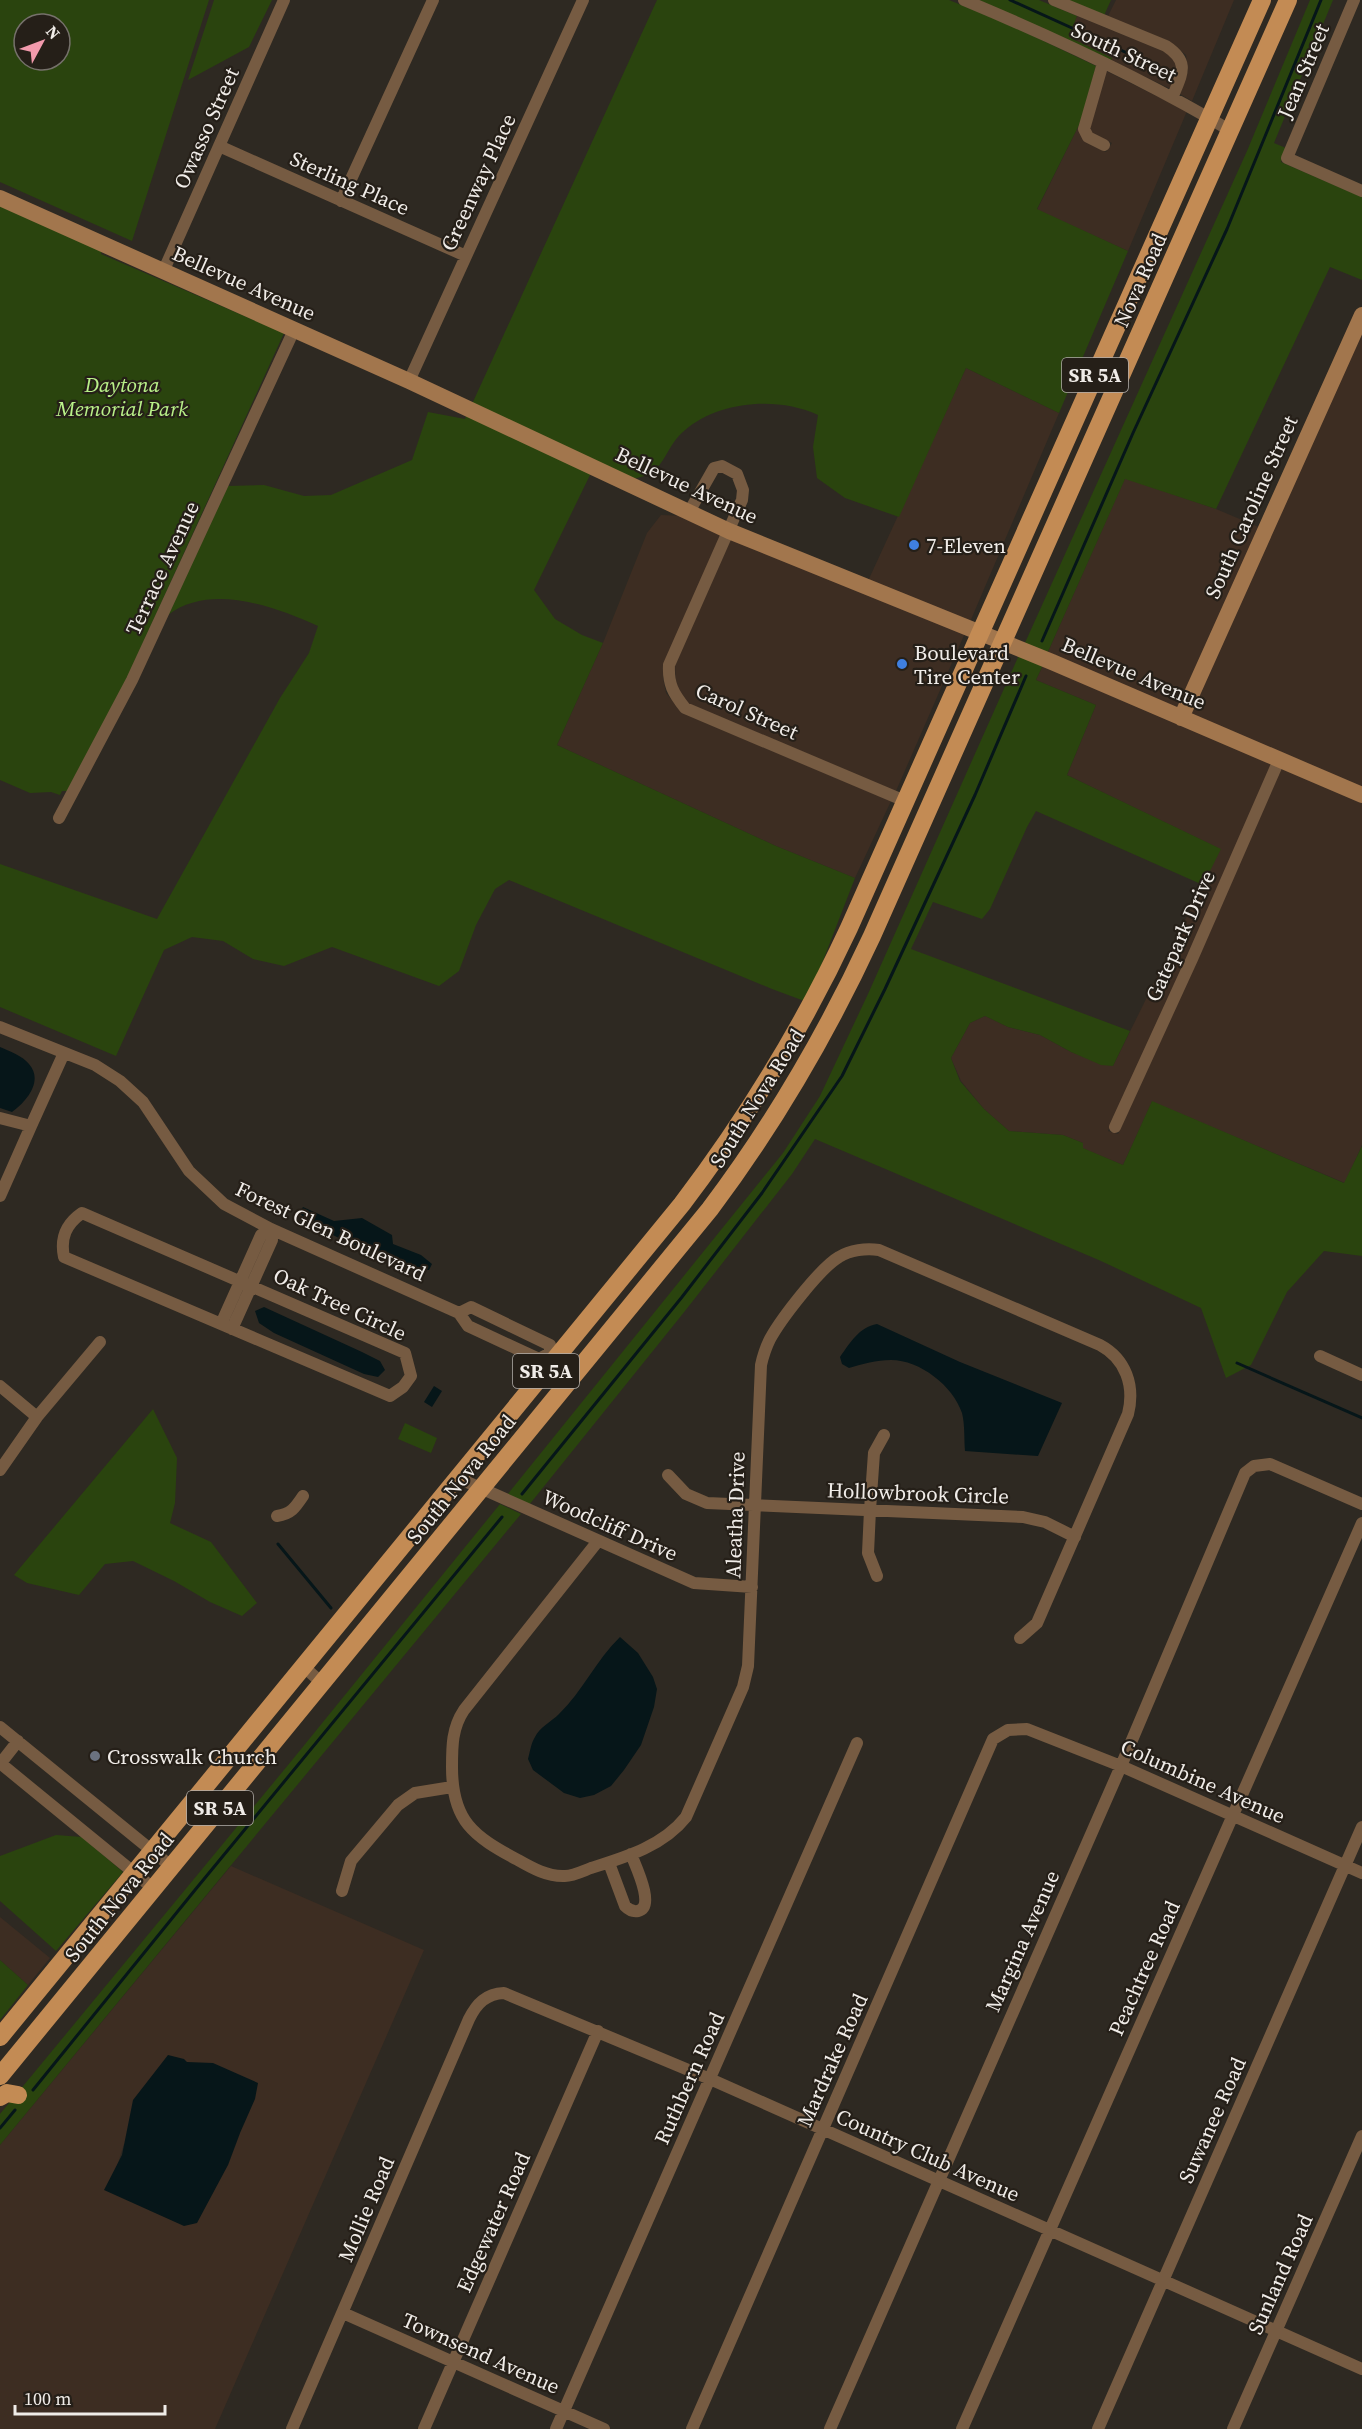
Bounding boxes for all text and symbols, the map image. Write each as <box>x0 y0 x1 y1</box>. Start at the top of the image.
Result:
north arrow <box>12 12 72 72</box>
street label: South Street <box>1067 15 1181 89</box>
street label: Jean Street <box>1270 19 1336 124</box>
text: N <box>41 21 66 44</box>
street label: Owasso Street <box>166 62 246 193</box>
street label: Greenway Place <box>433 109 523 255</box>
street label: Sterling Place <box>286 144 414 222</box>
street label: Nova Road <box>1106 228 1174 332</box>
street label: Bellevue Avenue <box>168 238 320 328</box>
road number: SR 5A <box>1062 358 1128 392</box>
park label: Daytona Memorial Park <box>55 370 188 423</box>
street label: South Caroline Street <box>1198 411 1305 603</box>
street label: Bellevue Avenue <box>611 439 763 531</box>
street label: Terrace Avenue <box>118 496 206 640</box>
place label: 7-Eleven <box>926 531 1006 560</box>
marker: 7-Eleven <box>907 538 921 552</box>
street label: Bellevue Avenue <box>1057 630 1211 716</box>
place label: Boulevard Tire Center <box>914 638 1020 691</box>
marker: Boulevard Tire Center <box>895 657 909 671</box>
street label: Carol Street <box>691 676 803 747</box>
street label: Gatepark Drive <box>1138 866 1222 1006</box>
street label: South Nova Road <box>703 1023 811 1173</box>
street label: Forest Glen Boulevard <box>231 1174 431 1288</box>
street label: Oak Tree Circle <box>269 1260 411 1348</box>
road number: SR 5A <box>513 1354 579 1388</box>
street label: South Nova Road <box>400 1408 522 1550</box>
street label: Aleatha Drive <box>718 1451 752 1579</box>
street label: Hollowbrook Circle <box>826 1475 1010 1511</box>
street label: Woodcliff Drive <box>538 1482 682 1568</box>
street label: Columbine Avenue <box>1116 1732 1290 1830</box>
place label: Crosswalk Church <box>107 1742 277 1771</box>
marker: Crosswalk Church <box>88 1749 102 1763</box>
road number: SR 5A <box>187 1791 253 1825</box>
street label: South Nova Road <box>58 1826 180 1968</box>
street label: Margina Avenue <box>978 1866 1066 2016</box>
street label: Peachtree Road <box>1101 1896 1187 2040</box>
street label: Mardrake Road <box>790 1989 874 2131</box>
street label: Ruthbern Road <box>647 2007 731 2149</box>
street label: Suwanee Road <box>1171 2052 1253 2188</box>
street label: Country Club Avenue <box>831 2101 1025 2209</box>
street label: Edgewater Road <box>449 2147 537 2297</box>
street label: Mollie Road <box>331 2152 401 2266</box>
street label: Sunland Road <box>1240 2209 1320 2339</box>
street label: Townsend Avenue <box>398 2305 564 2401</box>
scale bar <box>15 2378 165 2416</box>
text: 100 m <box>24 2386 71 2411</box>

